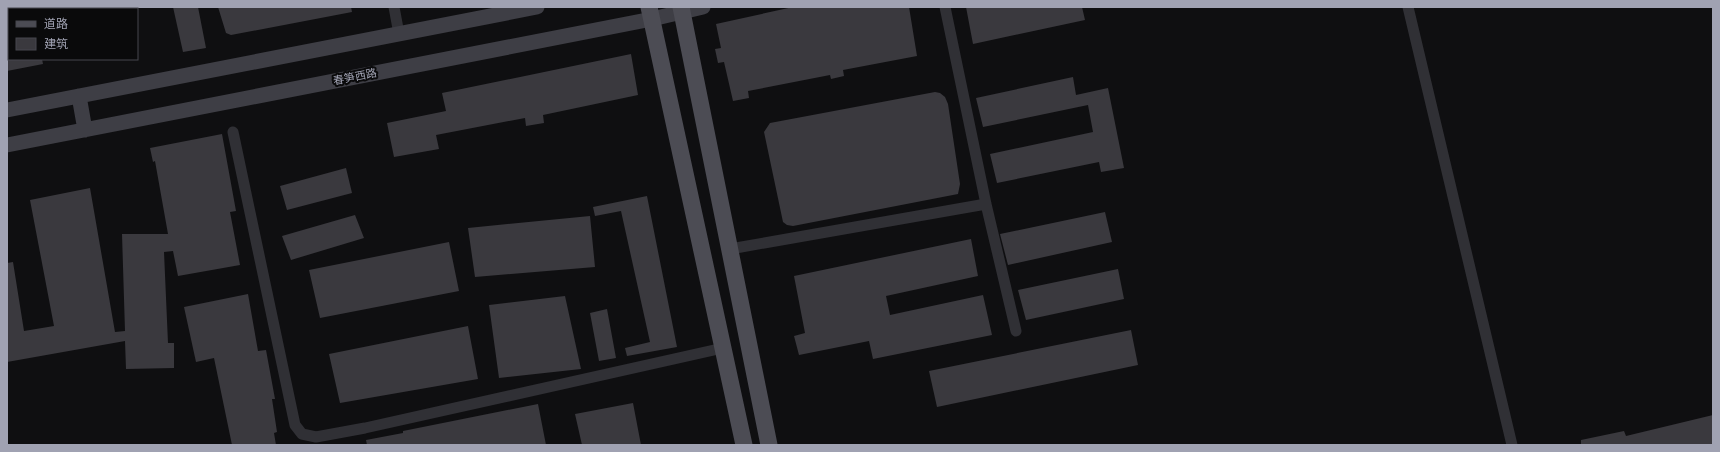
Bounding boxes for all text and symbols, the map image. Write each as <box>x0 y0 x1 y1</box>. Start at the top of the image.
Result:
legend <box>8 8 138 60</box>
text: 道路 <box>44 17 68 31</box>
text: 建筑 <box>44 37 68 51</box>
street label: 春笋西路 <box>332 66 378 88</box>

